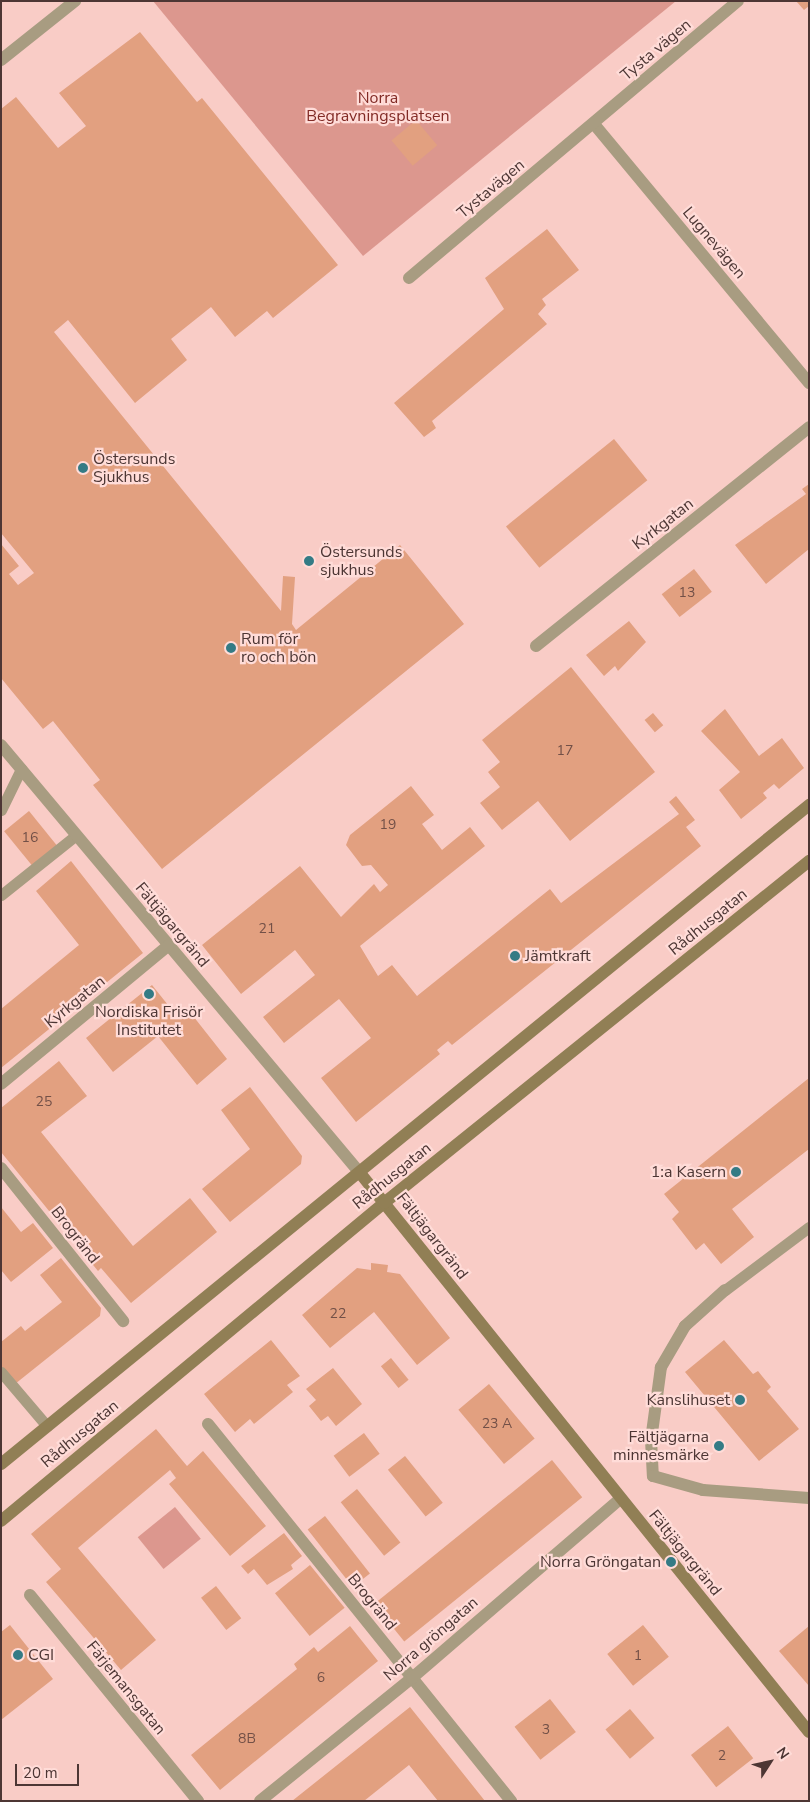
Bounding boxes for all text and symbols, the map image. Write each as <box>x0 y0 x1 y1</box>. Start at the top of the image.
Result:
street label: Tysta vägen <box>617 15 695 85</box>
park label: Norra Begravningsplatsen <box>306 88 450 126</box>
street label: Tystavägen <box>453 155 529 223</box>
street label: Lugnevägen <box>678 203 750 283</box>
place label: Östersunds Sjukhus <box>93 449 175 487</box>
marker: Östersunds Sjukhus <box>77 462 89 474</box>
street label: Kyrkgatan <box>629 494 697 554</box>
place label: Östersunds sjukhus <box>320 542 402 580</box>
marker: Östersunds sjukhus <box>302 554 316 568</box>
house number: 13 <box>679 585 695 601</box>
place label: Rum för ro och bön <box>241 629 316 667</box>
marker: Rum för ro och bön <box>225 642 237 654</box>
house number: 17 <box>557 743 573 759</box>
house number: 19 <box>380 817 396 833</box>
house number: 16 <box>22 830 38 846</box>
street label: Fältjägargränd <box>131 879 213 971</box>
street label: Rådhusgatan <box>665 885 751 959</box>
house number: 21 <box>259 921 275 937</box>
place label: Jämtkraft <box>525 946 591 966</box>
marker: Jämtkraft <box>509 950 521 962</box>
street label: Kyrkgatan <box>41 972 109 1032</box>
marker: Nordiska Frisör Institutet <box>143 988 155 1000</box>
place label: Nordiska Frisör Institutet <box>95 1002 203 1040</box>
house number: 25 <box>36 1094 52 1110</box>
street label: Rådhusgatan <box>349 1139 435 1213</box>
place label: 1:a Kasern <box>651 1162 726 1182</box>
marker: 1:a Kasern <box>730 1166 742 1178</box>
street label: Fältjägargränd <box>392 1189 472 1283</box>
street label: Brogränd <box>47 1203 103 1267</box>
house number: 22 <box>330 1306 346 1322</box>
place label: Kanslihuset <box>646 1390 730 1410</box>
marker: Kanslihuset <box>734 1394 746 1406</box>
street label: Rådhusgatan <box>37 1396 123 1472</box>
house number: 23 A <box>482 1416 512 1432</box>
place label: Fältjägarna minnesmärke <box>613 1427 709 1465</box>
marker: Fältjägarna minnesmärke <box>713 1440 725 1452</box>
street label: Fältjägargränd <box>645 1506 725 1600</box>
place label: Norra Gröngatan <box>540 1552 661 1572</box>
marker: Norra Gröngatan <box>665 1556 677 1568</box>
street label: Brogränd <box>343 1570 401 1634</box>
street label: Norra gröngatan <box>380 1593 482 1685</box>
street label: Färjemansgatan <box>82 1637 170 1739</box>
place label: CGI <box>28 1645 54 1665</box>
house number: 1 <box>634 1648 642 1664</box>
marker: CGI <box>12 1649 24 1661</box>
house number: 6 <box>317 1670 325 1686</box>
house number: 3 <box>542 1722 550 1738</box>
house number: 8B <box>238 1731 256 1747</box>
north arrow <box>745 1737 795 1787</box>
text: N <box>772 1743 793 1763</box>
house number: 2 <box>718 1748 726 1764</box>
scale bar <box>18 1754 81 1786</box>
text: 20 m <box>23 1763 58 1783</box>

